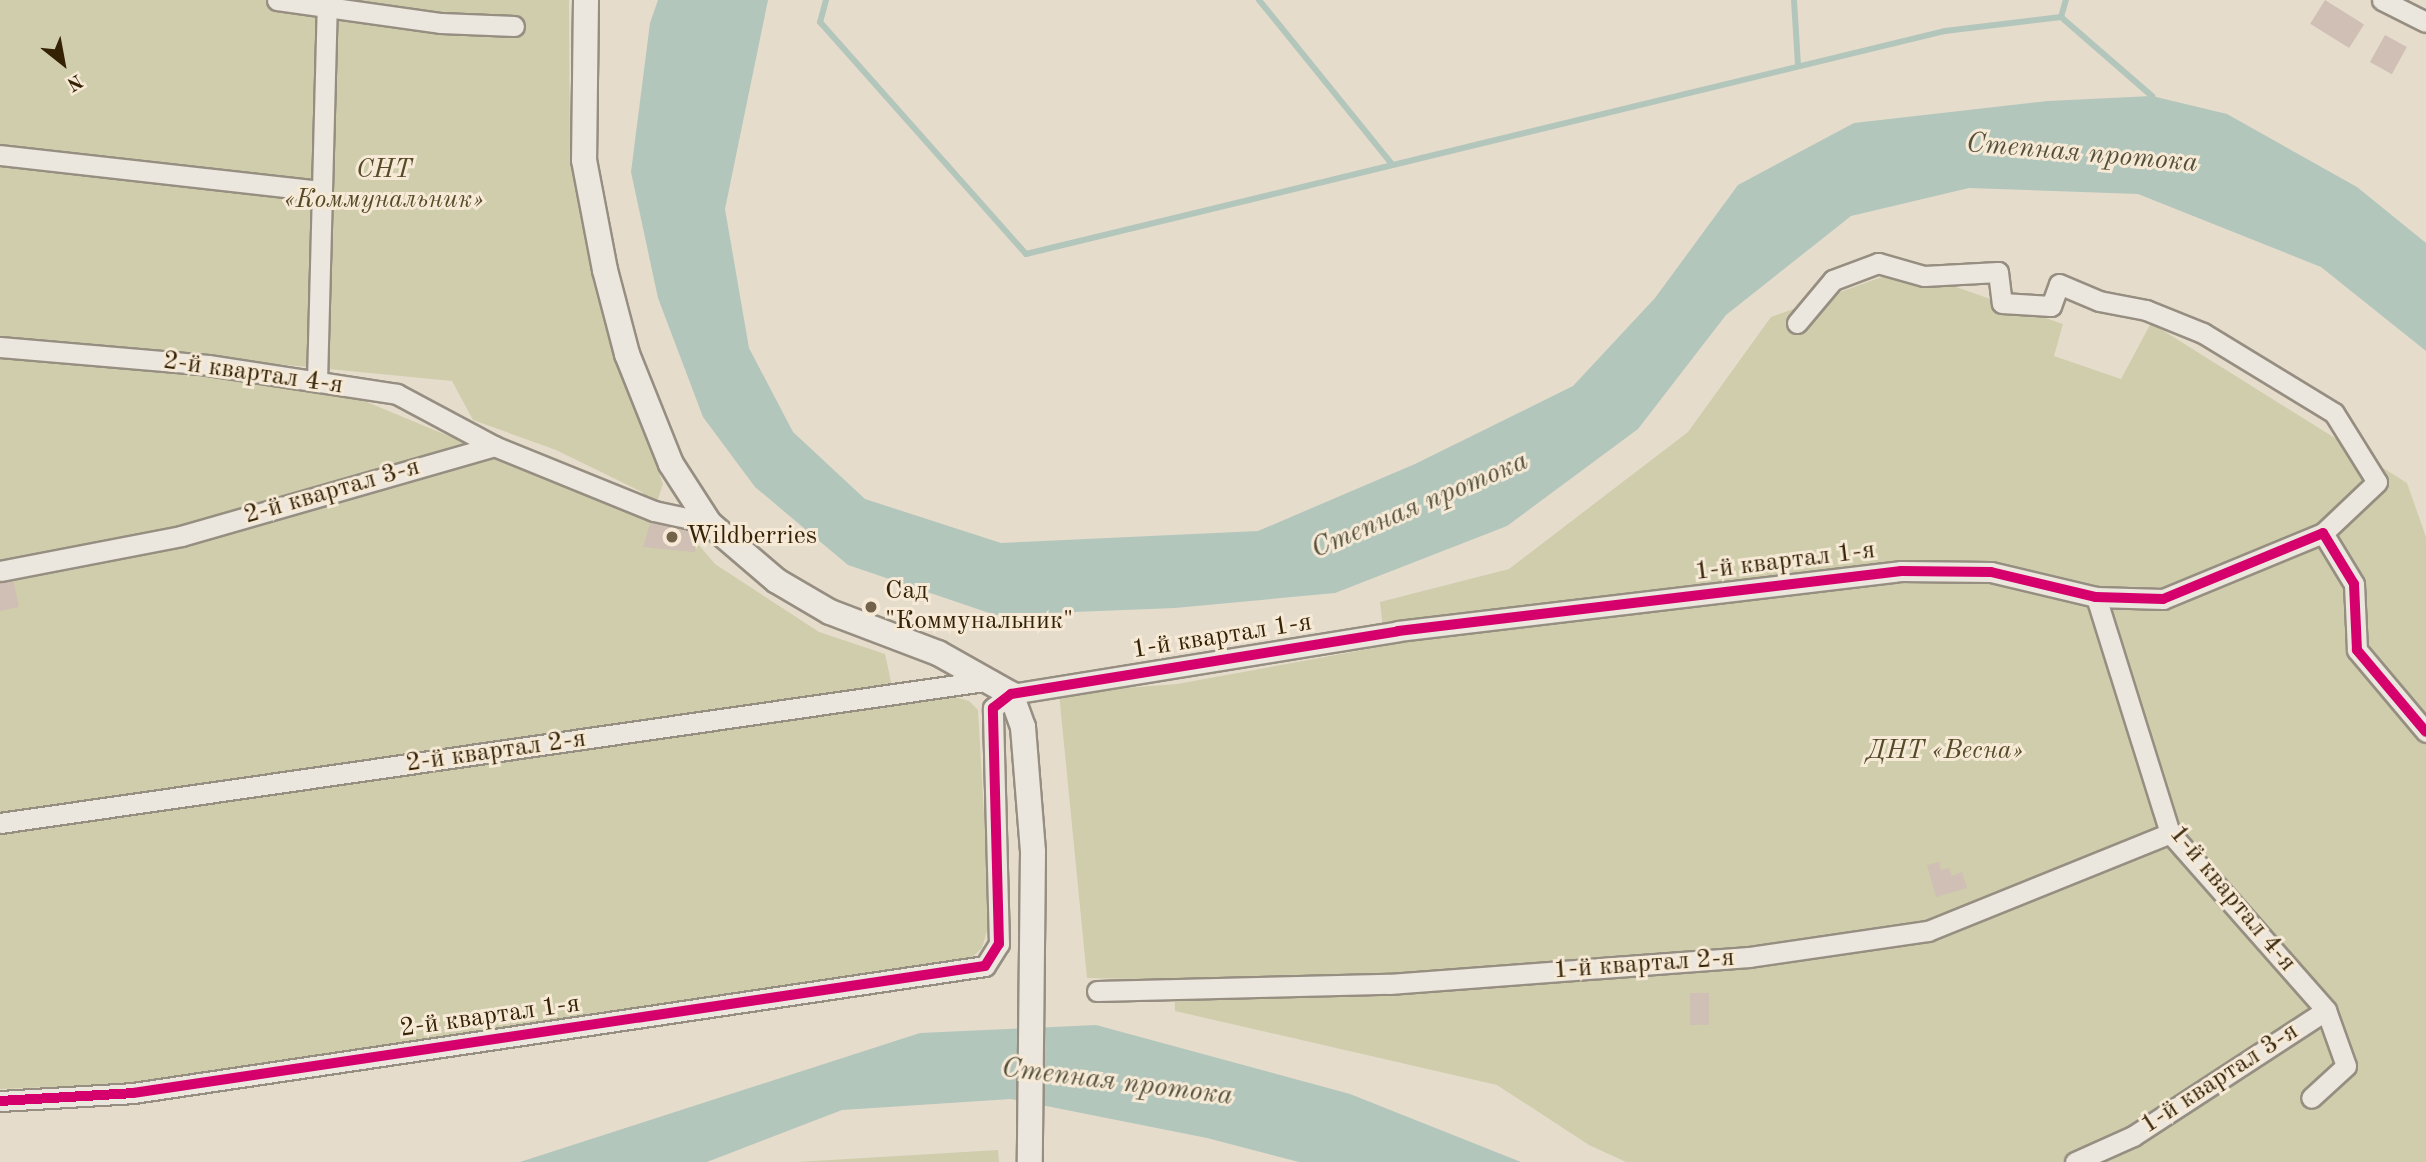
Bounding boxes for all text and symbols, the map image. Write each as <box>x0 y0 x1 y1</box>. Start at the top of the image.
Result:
north arrow <box>28 28 98 98</box>
text: N <box>63 70 85 93</box>
water label: Степная протока <box>1965 127 2199 181</box>
park label: СНТ «Коммунальник» <box>284 155 484 216</box>
street label: 2-й квартал 4-я <box>161 346 345 402</box>
water label: Степная протока <box>1306 445 1534 567</box>
street label: 2-й квартал 3-я <box>240 452 424 532</box>
place label: Wildberries <box>686 521 817 553</box>
marker: Wildberries <box>664 529 680 545</box>
street label: 1-й квартал 1-я <box>1693 535 1877 589</box>
place label: Сад "Коммунальник" <box>885 576 1073 638</box>
marker: Сад "Коммунальник" <box>863 599 879 615</box>
street label: 1-й квартал 1-я <box>1130 607 1314 667</box>
street label: 2-й квартал 2-я <box>404 724 588 780</box>
park label: ДНТ «Весна» <box>1867 736 2023 768</box>
street label: 1-й квартал 4-я <box>2162 819 2302 979</box>
street label: 1-й квартал 2-я <box>1552 943 1736 987</box>
street label: 2-й квартал 1-я <box>398 989 582 1045</box>
street label: 1-й квартал 3-я <box>2135 1016 2305 1142</box>
water label: Степная протока <box>999 1052 1235 1114</box>

